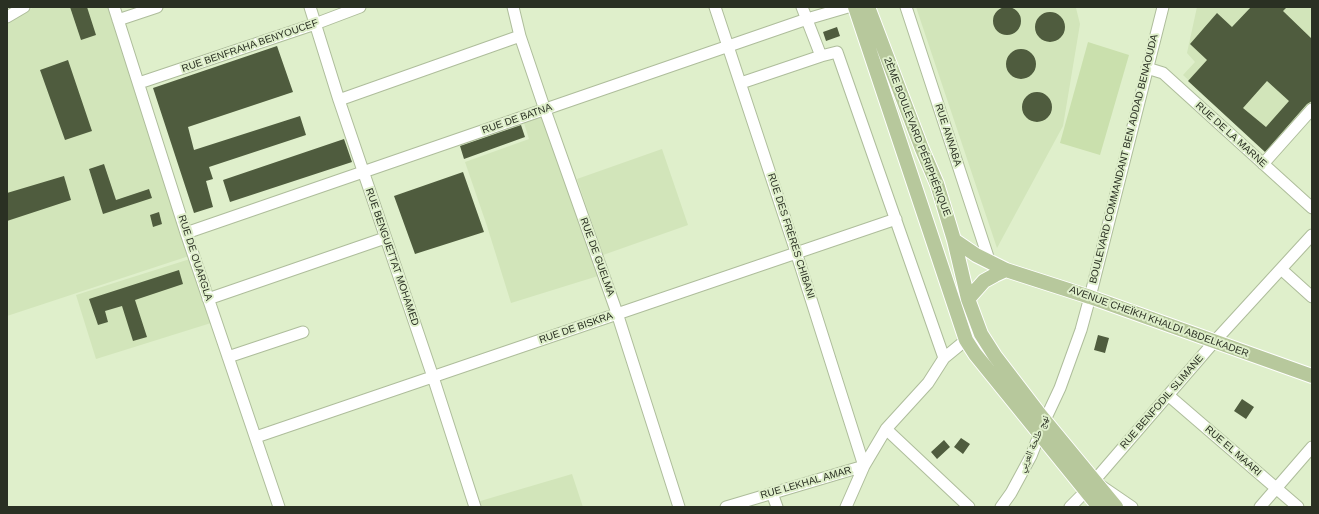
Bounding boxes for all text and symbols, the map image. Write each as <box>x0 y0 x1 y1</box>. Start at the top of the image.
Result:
street label: RUE BENFRAHA BENYOUCEF <box>180 17 320 75</box>
street label: BOULEVARD COMMANDANT BEN ADDAD BENAOUDA <box>1087 33 1161 285</box>
street label: 2ÈME BOULEVARD PÉRIPHÉRIQUE <box>881 56 953 218</box>
street label: RUE DE LA MARNE <box>1193 100 1269 170</box>
street label: RUE DE BATNA <box>480 101 554 137</box>
street label: RUE ANNABA <box>932 102 964 168</box>
street label: RUE DES FRÈRES CHIBANI <box>765 172 817 300</box>
street label: RUE BENGUETTAT MOHAMED <box>363 187 421 327</box>
street label: RUE DE OUARGLA <box>175 214 215 302</box>
street label: RUE DE GUELMA <box>577 216 617 298</box>
street label: AVENUE CHEÏKH KHALDI ABDELKADER <box>1068 284 1250 360</box>
street label: RUE DE BISKRA <box>538 310 614 346</box>
street label: RUE BENFODIL SLIMANE <box>1118 353 1206 451</box>
street label: نهج طلحة العربي <box>1016 414 1052 474</box>
street label: RUE EL MAARI <box>1202 423 1264 479</box>
street label: RUE LEKHAL AMAR <box>759 464 853 502</box>

